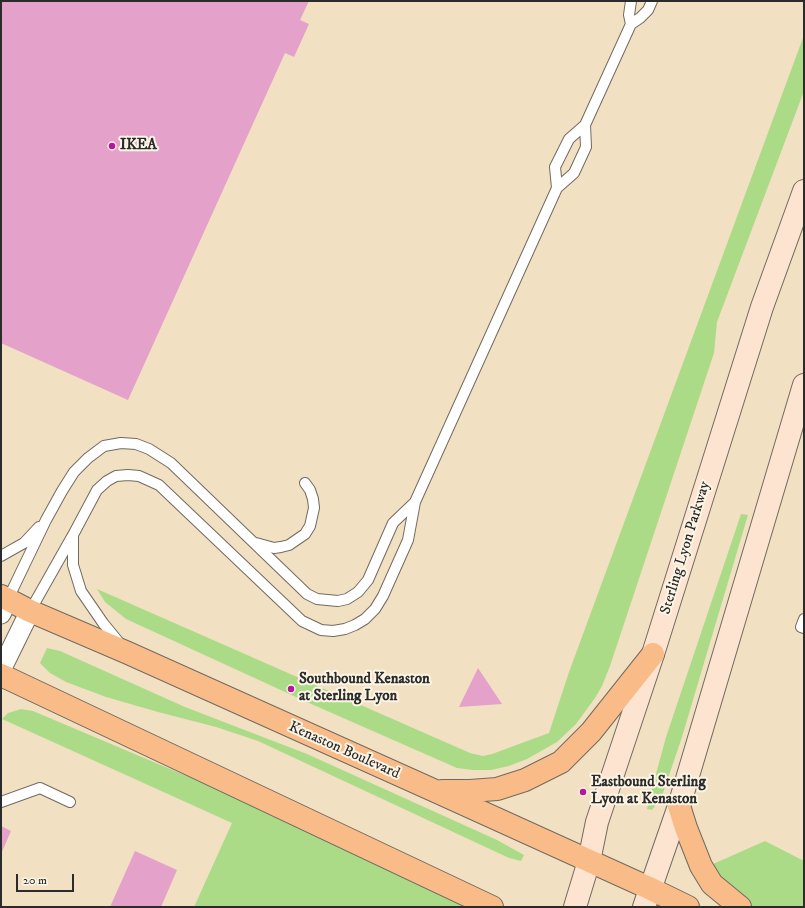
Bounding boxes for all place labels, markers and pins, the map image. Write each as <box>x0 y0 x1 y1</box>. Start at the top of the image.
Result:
place label: IKEA <box>120 137 157 155</box>
marker: IKEA <box>107 141 117 151</box>
place label: Southbound Kenaston at Sterling Lyon <box>299 671 430 706</box>
marker: Southbound Kenaston at Sterling Lyon <box>286 684 296 694</box>
place label: Eastbound Sterling Lyon at Kenaston <box>591 774 706 809</box>
marker: Eastbound Sterling Lyon at Kenaston <box>578 787 588 797</box>

